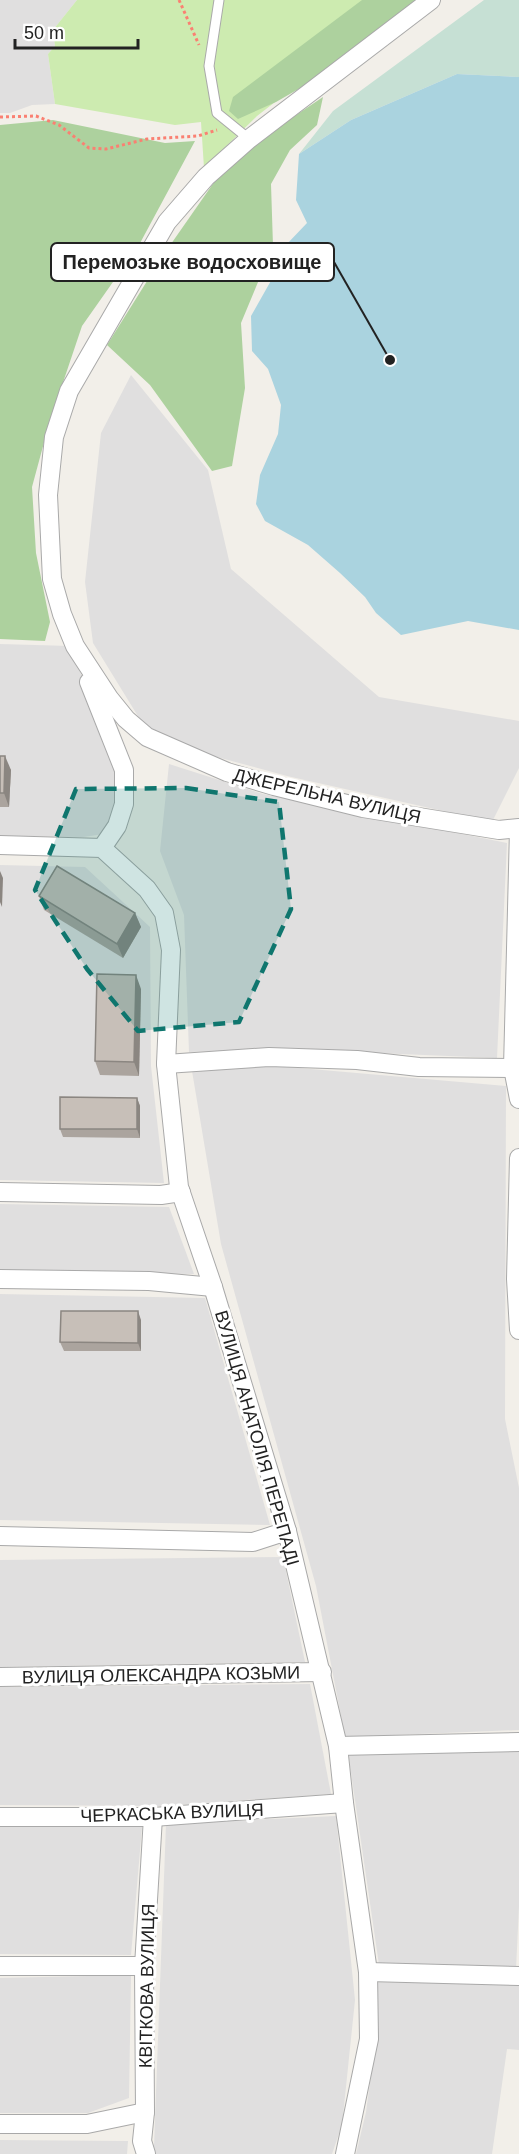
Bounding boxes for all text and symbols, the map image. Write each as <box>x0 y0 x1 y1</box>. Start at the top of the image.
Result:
scale bar <box>15 12 138 50</box>
text: 50 m <box>24 23 64 43</box>
callout: Перемозьке водосховище <box>51 243 334 281</box>
text: Перемозьке водосховище <box>63 251 321 273</box>
street label: ДЖЕРЕЛЬНА ВУЛИЦЯ <box>231 765 423 827</box>
street label: ВУЛИЦЯ АНАТОЛІЯ ПЕРЕПАДІ <box>211 1308 303 1568</box>
street label: ВУЛИЦЯ ОЛЕКСАНДРА КОЗЬМИ <box>22 1663 300 1687</box>
street label: ЧЕРКАСЬКА ВУЛИЦЯ <box>80 1800 264 1826</box>
street label: КВІТКОВА ВУЛИЦЯ <box>136 1904 158 2068</box>

